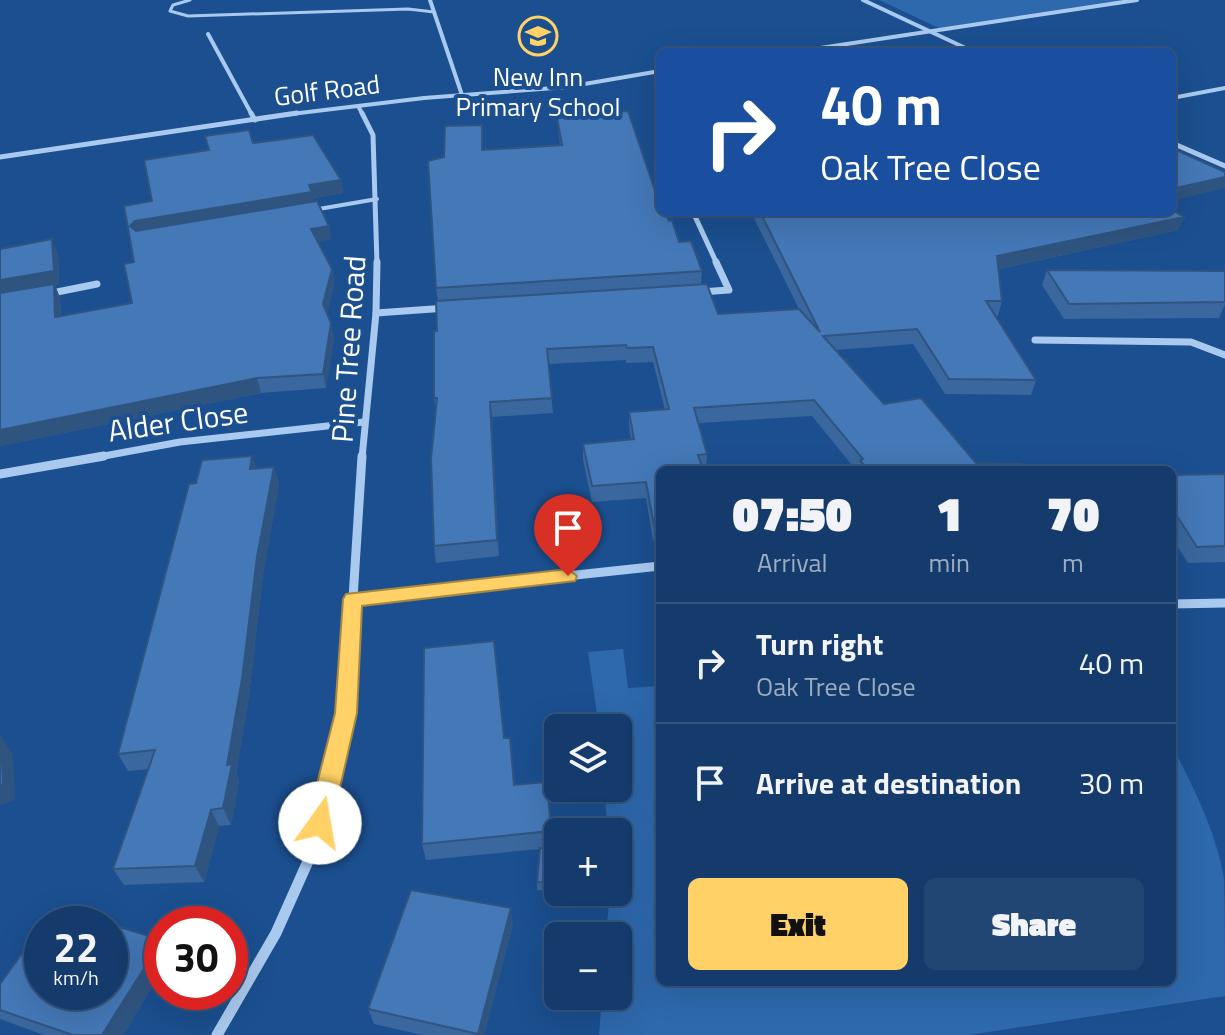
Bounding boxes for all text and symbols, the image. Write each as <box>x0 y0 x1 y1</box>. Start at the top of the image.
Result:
school or university icon: New Inn Primary School <box>517 15 559 57</box>
place label: New Inn Primary School <box>456 57 621 126</box>
text: 40 m <box>820 62 942 147</box>
street label: Golf Road <box>272 64 382 116</box>
icon: right <box>688 80 792 184</box>
text: Oak Tree Close <box>820 139 1041 194</box>
street label: Pine Tree Road <box>319 254 377 444</box>
street label: Alder Close <box>105 388 251 454</box>
text: 07:50 <box>733 477 852 550</box>
text: 1 <box>936 477 963 550</box>
text: 70 <box>1047 477 1099 550</box>
pin <box>534 494 602 576</box>
icon: arrive <box>546 506 590 550</box>
text: Arrival <box>757 543 828 582</box>
text: min <box>929 543 970 582</box>
text: m <box>1062 543 1084 582</box>
text: Turn right <box>756 621 884 667</box>
text: 40 m <box>1079 640 1144 686</box>
icon: right <box>688 641 732 685</box>
text: Oak Tree Close <box>756 667 916 706</box>
map controls <box>544 714 632 1010</box>
button: layers <box>544 714 632 802</box>
text: Arrive at destination <box>756 760 1021 806</box>
text: 30 m <box>1079 760 1144 806</box>
icon: arrive <box>688 761 732 805</box>
position arrow <box>278 781 362 865</box>
button: + <box>544 818 632 906</box>
button: Exit <box>688 878 908 970</box>
button: Share <box>924 878 1144 970</box>
speed limit sign: 30 <box>144 906 248 1010</box>
text: 22 <box>54 917 98 978</box>
button: − <box>544 922 632 1010</box>
text: km/h <box>53 962 99 993</box>

